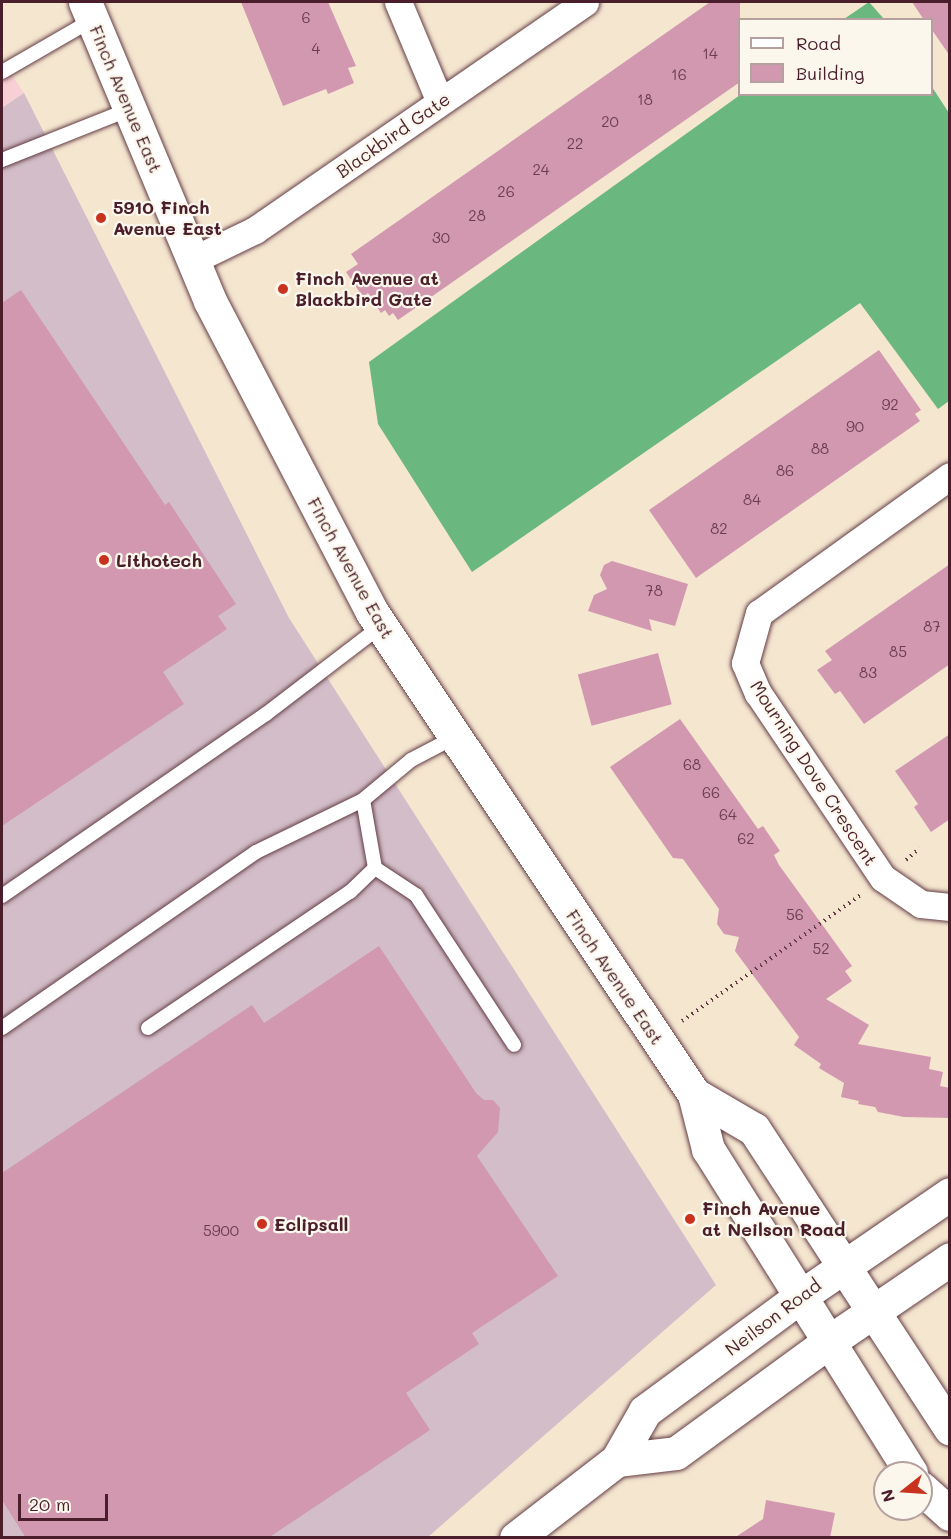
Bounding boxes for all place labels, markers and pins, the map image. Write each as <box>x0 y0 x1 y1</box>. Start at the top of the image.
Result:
place label: 5910 Finch Avenue East <box>113 197 222 240</box>
marker: 5910 Finch Avenue East <box>94 211 108 225</box>
place label: Finch Avenue at Blackbird Gate <box>295 268 439 310</box>
marker: Finch Avenue at Blackbird Gate <box>276 282 290 296</box>
place label: Lithotech <box>116 549 202 571</box>
marker: Lithotech <box>97 553 111 567</box>
place label: Finch Avenue at Neilson Road <box>702 1198 845 1240</box>
marker: Finch Avenue at Neilson Road <box>683 1212 697 1226</box>
place label: Eclipsall <box>274 1213 348 1235</box>
marker: Eclipsall <box>255 1217 269 1231</box>

